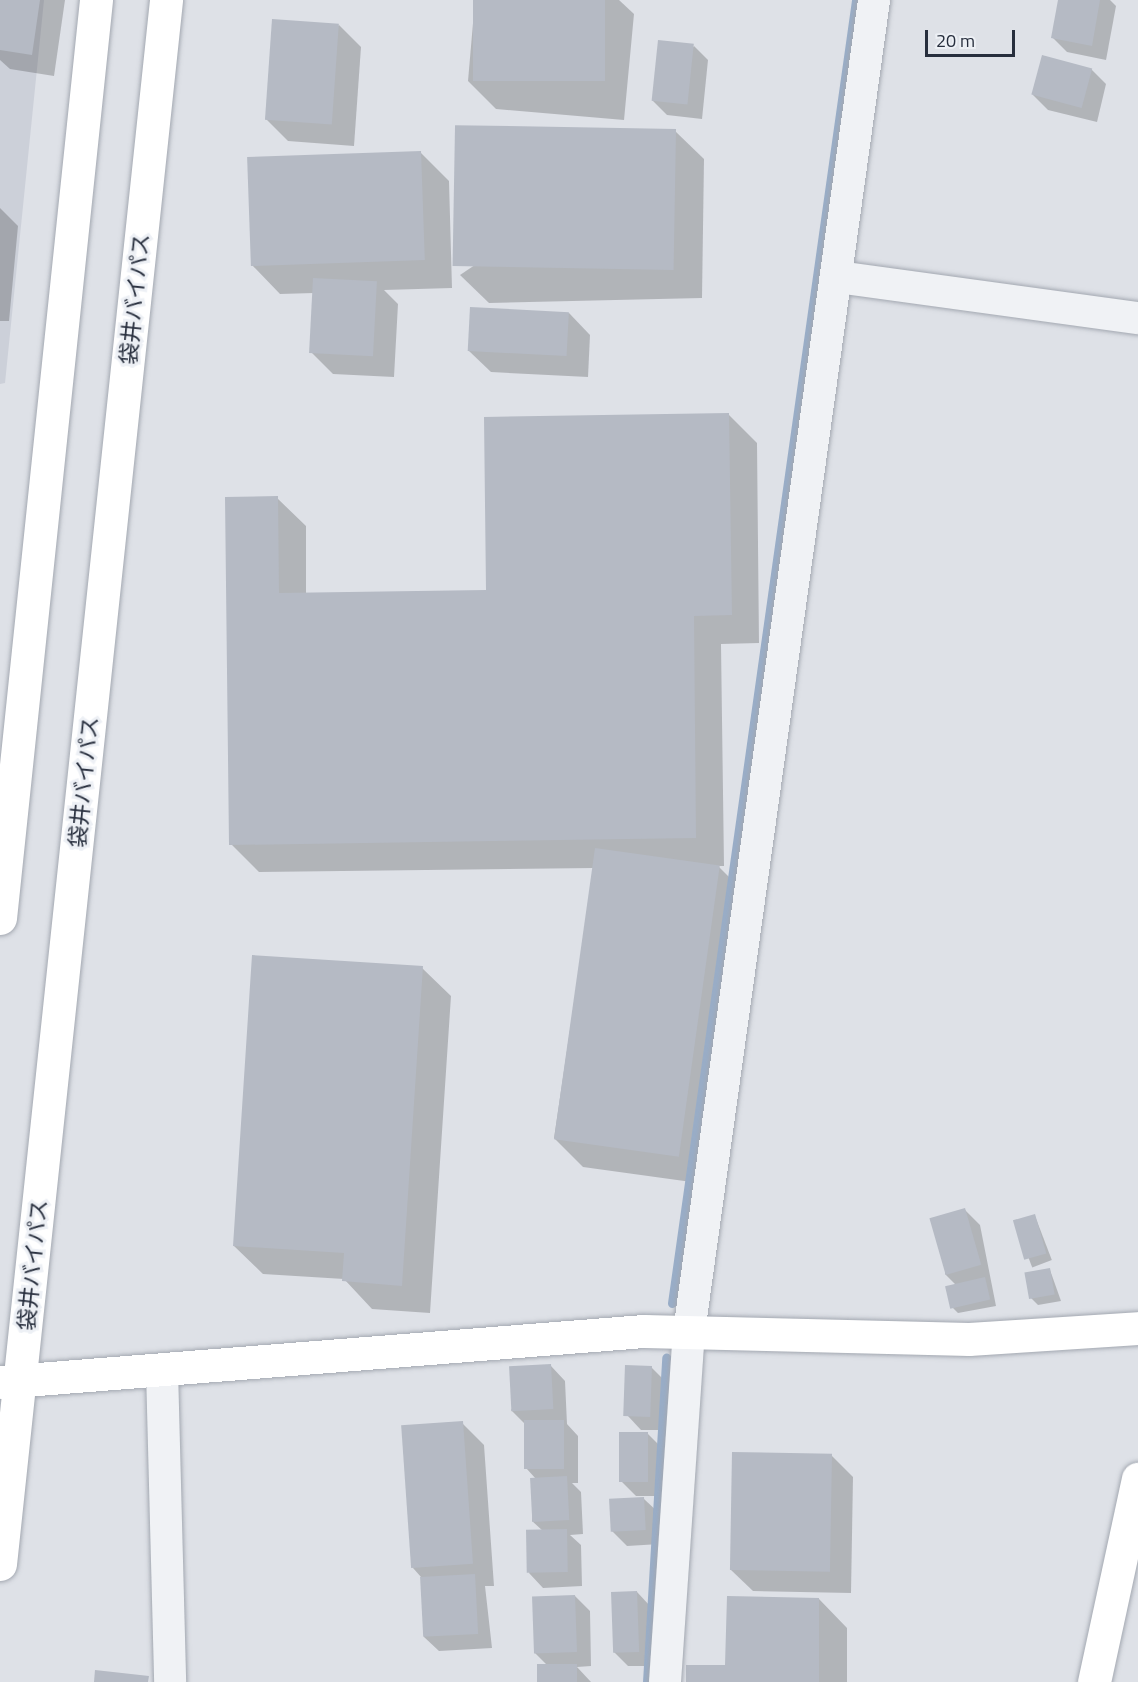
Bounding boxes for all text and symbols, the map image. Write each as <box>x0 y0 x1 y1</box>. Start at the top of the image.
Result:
scale bar <box>928 18 1018 56</box>
text: 20 m <box>936 27 975 54</box>
street label: 袋井バイパス <box>115 232 155 366</box>
street label: 袋井バイパス <box>64 715 104 849</box>
street label: 袋井バイパス <box>13 1198 53 1332</box>

